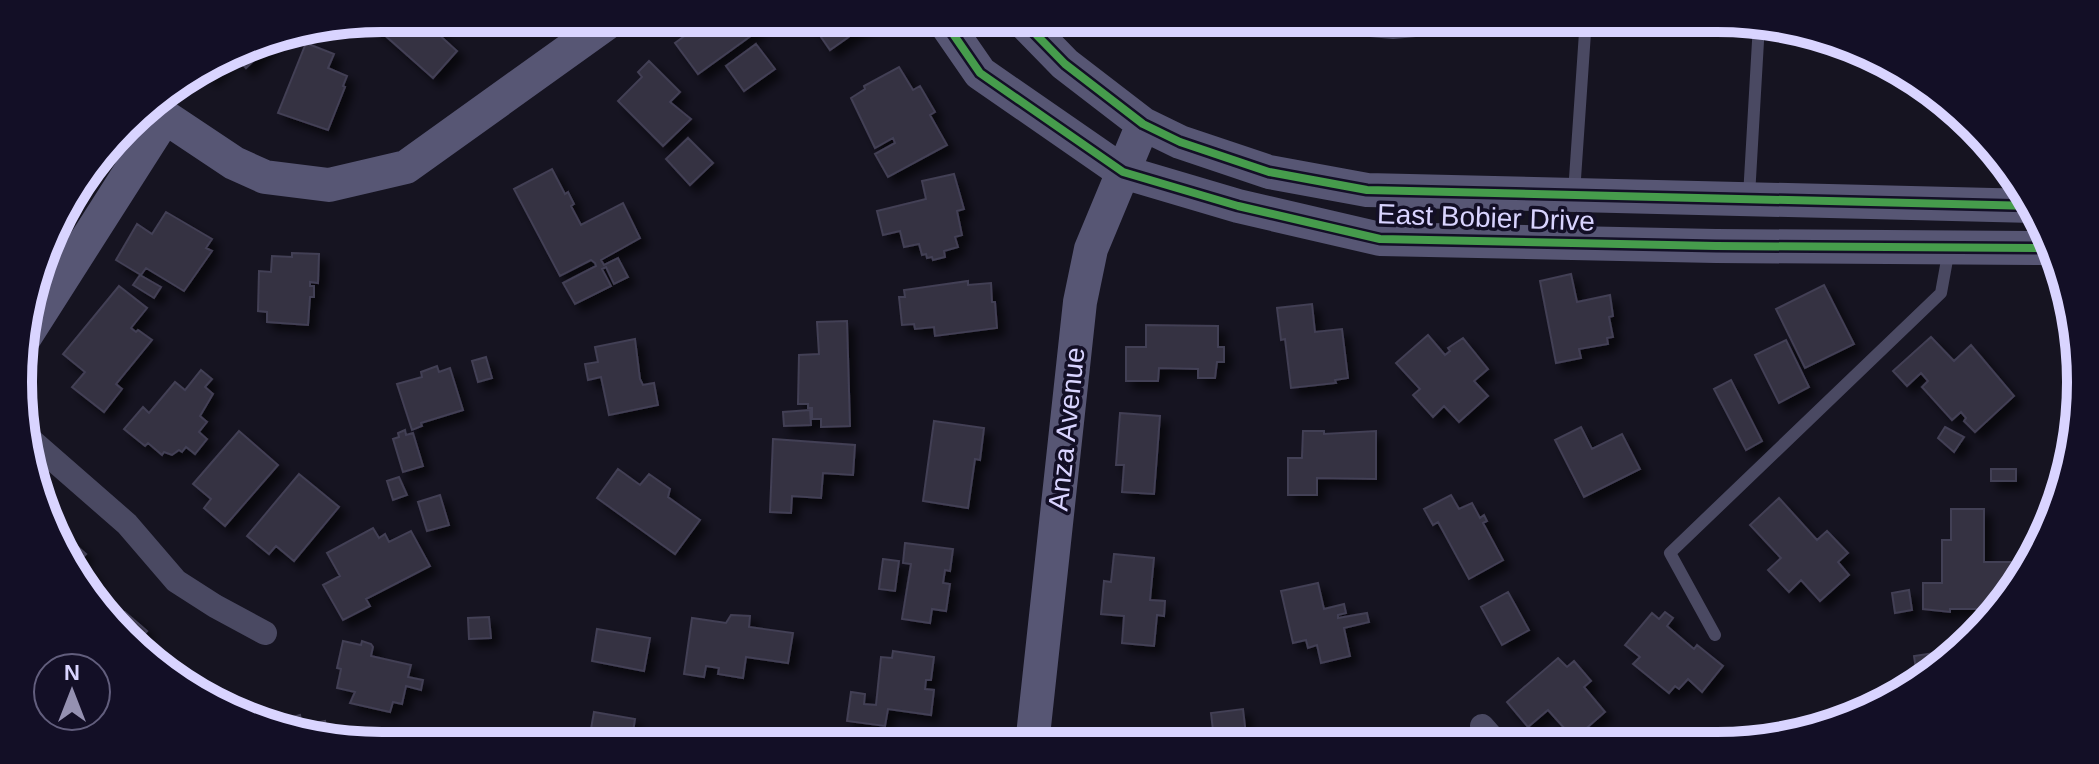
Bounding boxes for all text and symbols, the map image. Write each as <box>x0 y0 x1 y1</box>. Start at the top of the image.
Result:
street label: East Bobier Drive <box>1377 198 1595 237</box>
street label: Anza Avenue <box>1042 346 1091 512</box>
north arrow <box>32 652 112 732</box>
text: N <box>64 660 80 685</box>

